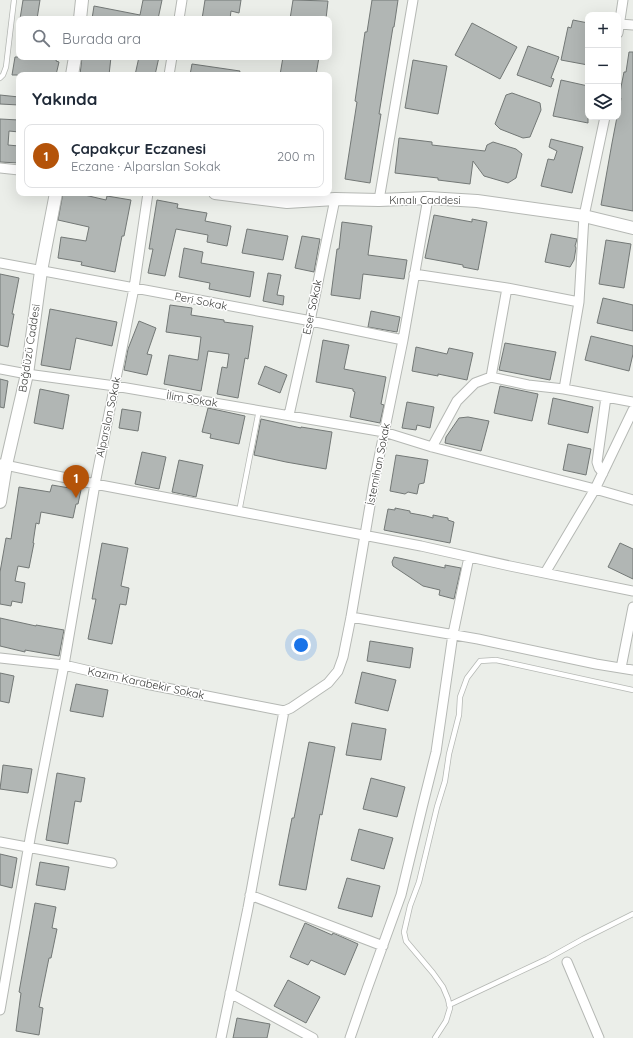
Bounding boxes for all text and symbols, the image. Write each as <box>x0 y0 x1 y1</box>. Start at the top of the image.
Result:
map controls <box>585 12 621 120</box>
button: + <box>585 12 621 48</box>
search box <box>16 16 332 60</box>
icon: search <box>30 27 52 49</box>
text: Burada ara <box>62 29 141 48</box>
button: − <box>585 48 621 84</box>
button: layers <box>585 84 621 120</box>
text: Yakında <box>32 88 97 109</box>
text: Çapakçur Eczanesi <box>71 139 206 158</box>
text: 1 <box>43 148 49 164</box>
text: 200 m <box>277 148 315 164</box>
text: Eczane · Alparslan Sokak <box>71 158 221 174</box>
street label: Kınalı Caddesi <box>389 193 461 207</box>
street label: Eser Sokak <box>299 278 325 336</box>
street label: Peri Sokak <box>173 289 229 313</box>
street label: Bağdüzü Caddesi <box>15 303 43 393</box>
street label: Alparslan Sokak <box>93 375 123 459</box>
street label: İlim Sokak <box>165 388 219 410</box>
street label: İstemihan Sokak <box>363 421 393 506</box>
pin: 1 <box>63 465 89 498</box>
your location <box>291 635 311 655</box>
street label: Kazım Karabekir Sokak <box>86 664 206 702</box>

